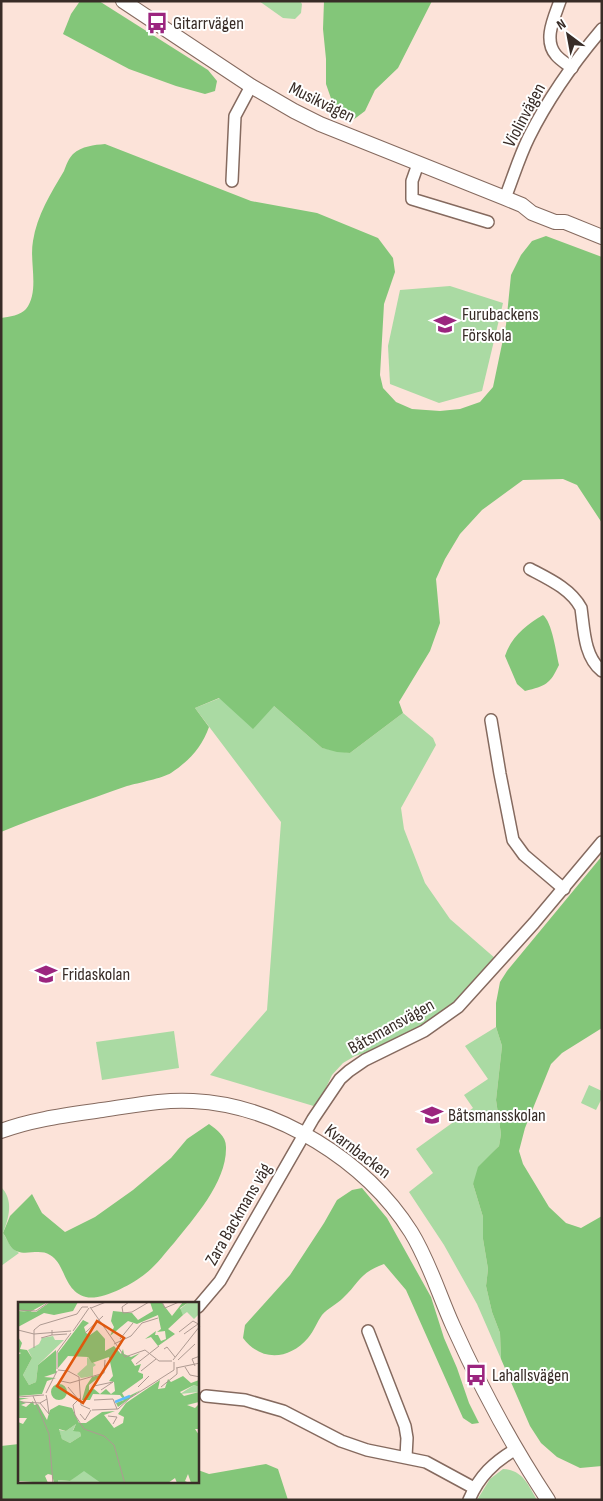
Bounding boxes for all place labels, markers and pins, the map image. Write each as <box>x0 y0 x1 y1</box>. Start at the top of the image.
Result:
bus stop icon: Gitarrvägen <box>144 10 170 36</box>
place label: Gitarrvägen <box>173 13 244 34</box>
place label: Furubackens Förskola <box>462 304 539 346</box>
school or university icon: Furubackens Förskola <box>432 311 458 337</box>
school or university icon: Fridaskolan <box>33 961 59 987</box>
place label: Fridaskolan <box>62 964 130 985</box>
school or university icon: Båtsmansskolan <box>419 1102 445 1128</box>
place label: Båtsmansskolan <box>448 1105 546 1126</box>
bus stop icon: Lahallsvägen <box>463 1362 489 1388</box>
place label: Lahallsvägen <box>492 1365 569 1386</box>

